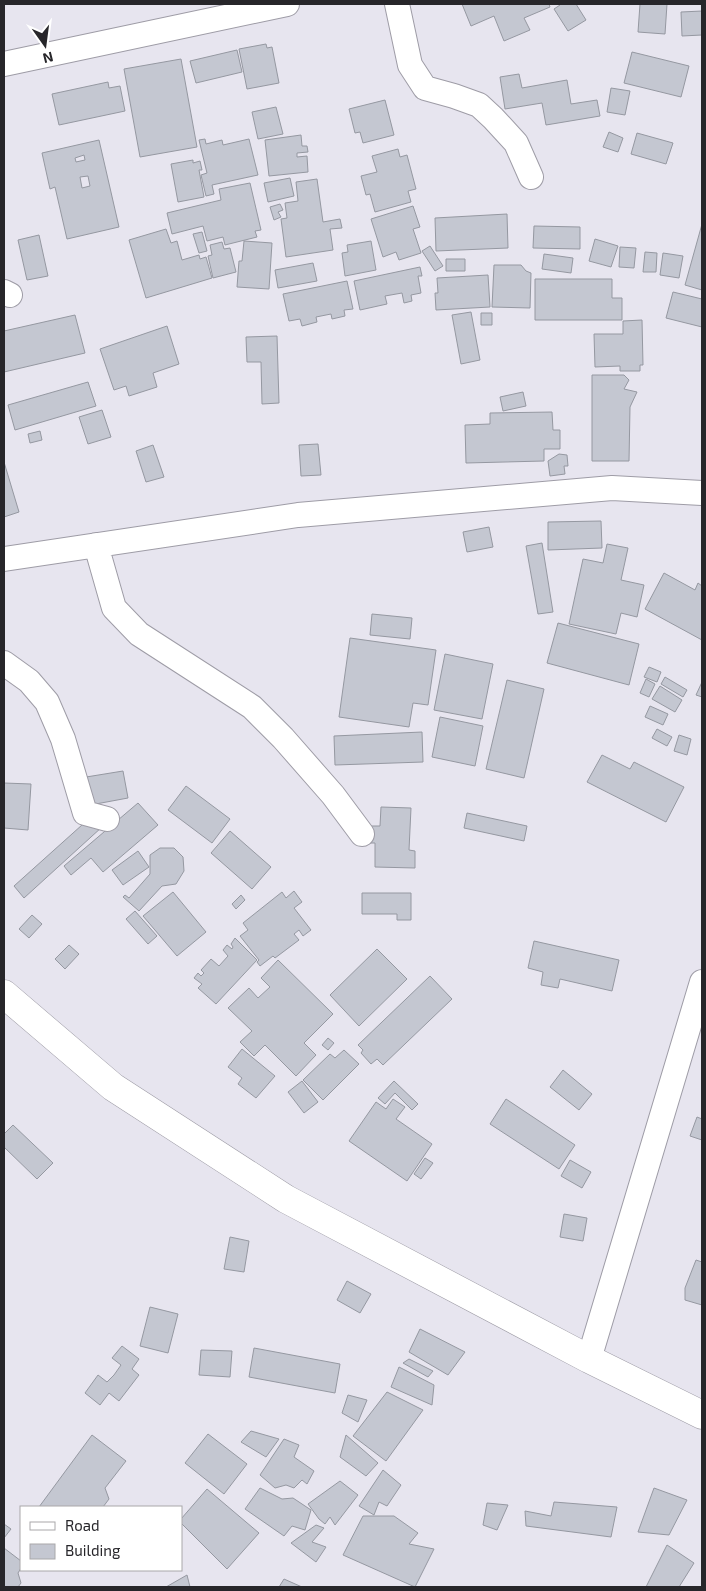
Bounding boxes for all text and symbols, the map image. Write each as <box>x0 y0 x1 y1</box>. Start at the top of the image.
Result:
north arrow <box>20 20 70 70</box>
text: N <box>41 49 55 68</box>
legend <box>20 1506 182 1571</box>
text: Road <box>65 1516 100 1534</box>
text: Building <box>65 1541 121 1559</box>

